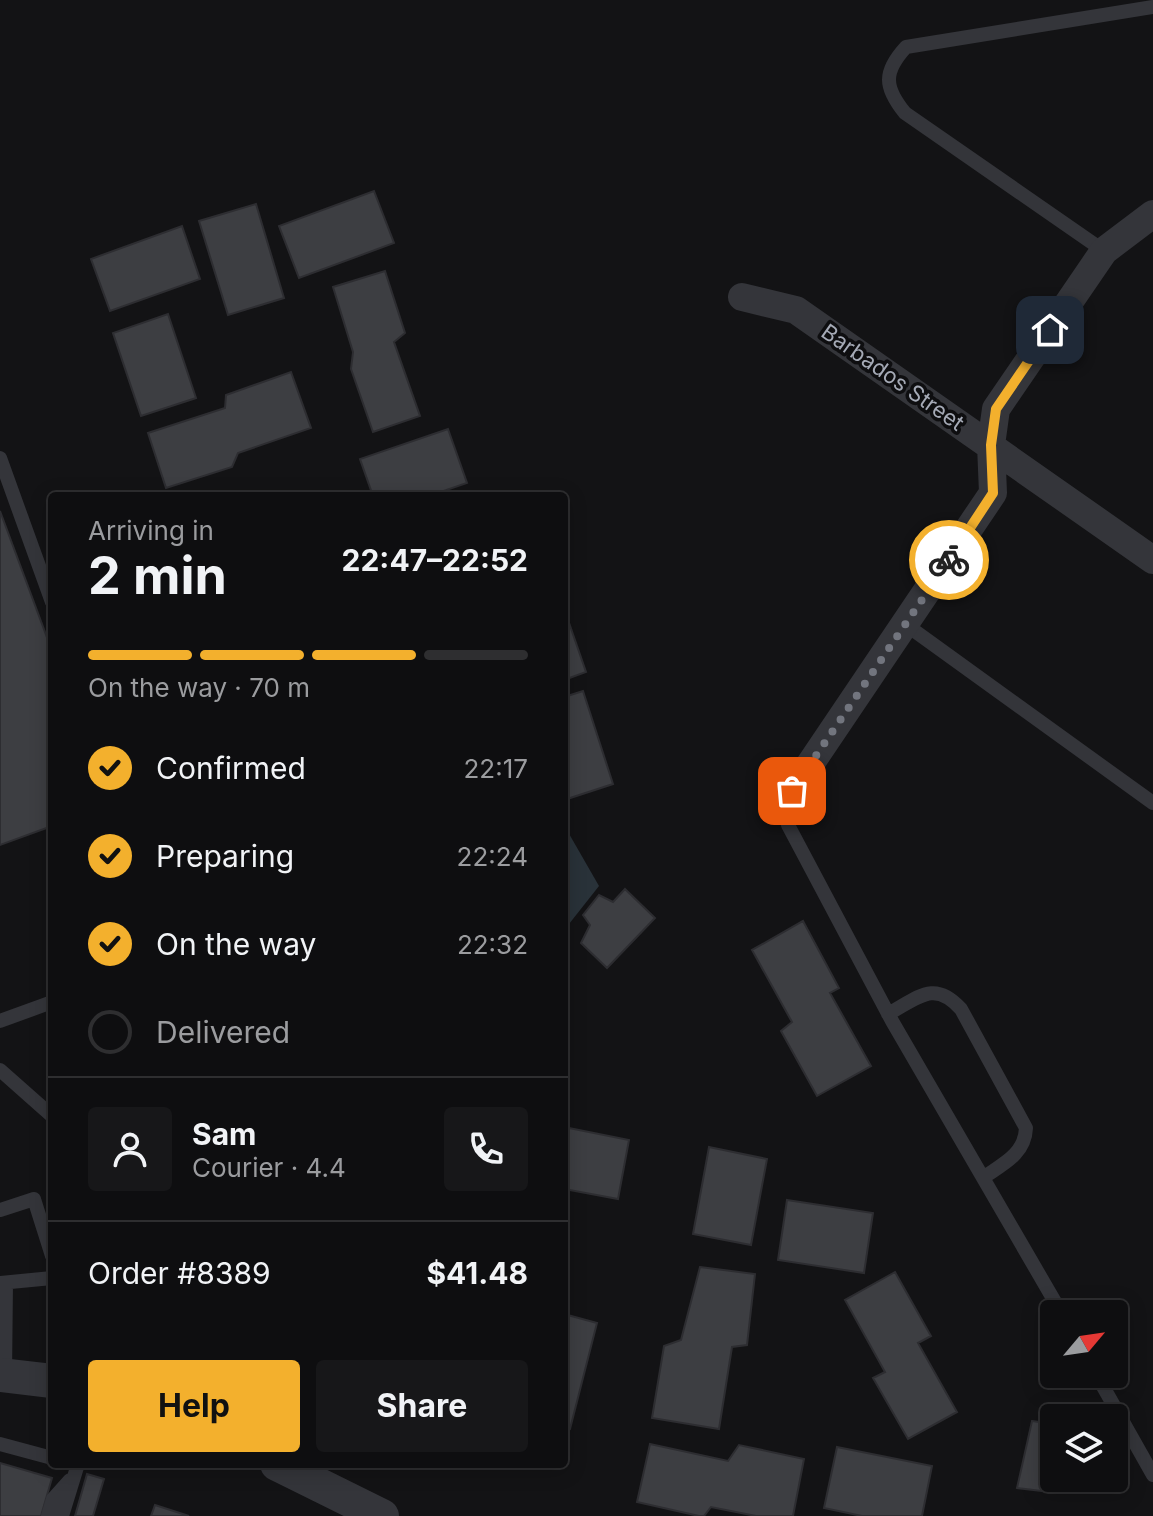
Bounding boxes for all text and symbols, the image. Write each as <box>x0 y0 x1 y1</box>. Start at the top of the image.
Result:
pin <box>1016 296 1084 364</box>
icon: home <box>1028 308 1072 352</box>
street label: Barbados Street <box>817 318 969 436</box>
text: Arriving in <box>88 515 214 546</box>
courier <box>909 520 989 600</box>
icon: bike <box>927 538 971 582</box>
text: 22:47–22:52 <box>342 542 528 578</box>
text: 2 min <box>88 544 227 607</box>
text: On the way · 70 m <box>88 672 310 703</box>
icon: check <box>88 746 132 790</box>
text: Confirmed <box>156 750 306 786</box>
text: 22:17 <box>464 753 528 784</box>
pin <box>758 757 826 825</box>
icon: bag <box>770 769 814 813</box>
icon: check <box>88 834 132 878</box>
text: Preparing <box>156 838 294 874</box>
text: 22:24 <box>457 841 528 872</box>
icon: check <box>88 922 132 966</box>
text: On the way <box>156 926 316 962</box>
text: 22:32 <box>457 929 528 960</box>
text: Delivered <box>156 1014 290 1050</box>
button: person <box>88 1107 172 1191</box>
button: phone <box>444 1107 528 1191</box>
text: Sam <box>192 1116 256 1152</box>
text: Courier · 4.4 <box>192 1152 346 1183</box>
text: Order #8389 <box>88 1255 271 1291</box>
text: $41.48 <box>426 1255 528 1291</box>
north arrow <box>1040 1300 1128 1388</box>
map controls <box>1040 1300 1128 1492</box>
button: Help <box>88 1360 300 1452</box>
button: Share <box>316 1360 528 1452</box>
button: layers <box>1040 1404 1128 1492</box>

